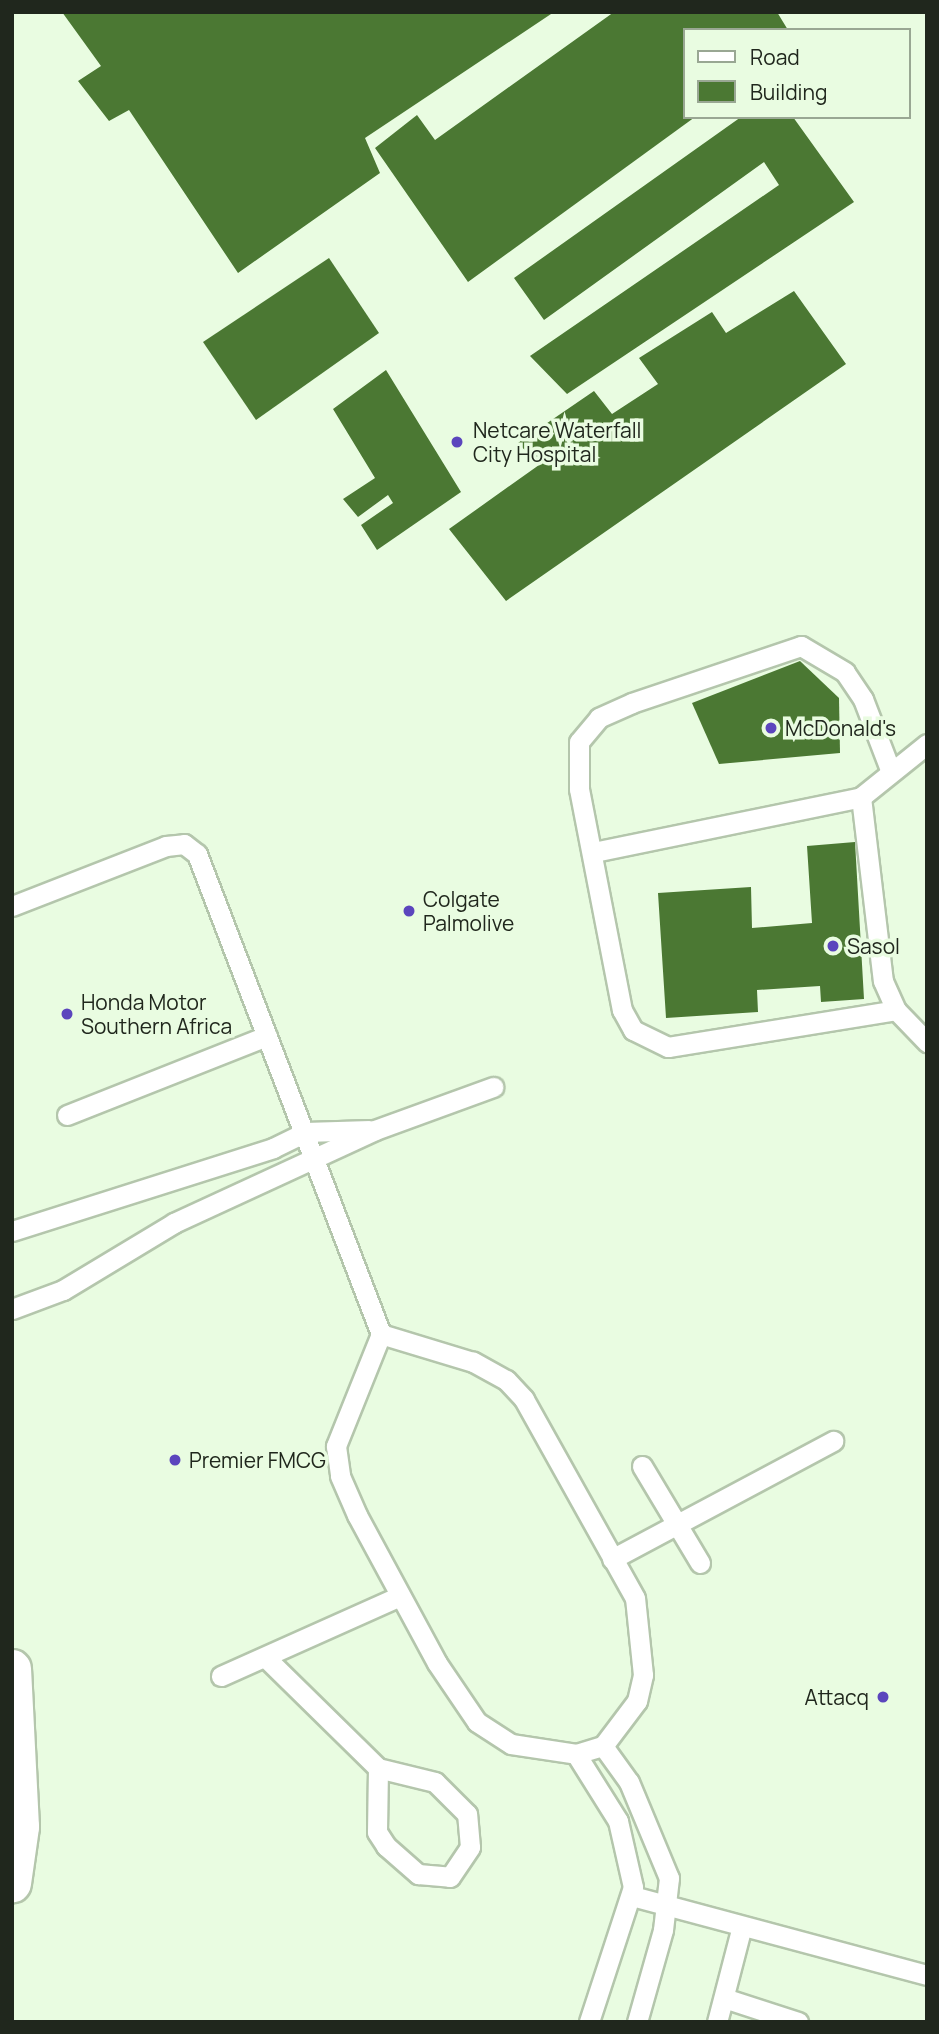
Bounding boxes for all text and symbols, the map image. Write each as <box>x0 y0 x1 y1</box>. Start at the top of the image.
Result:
legend <box>684 28 911 119</box>
text: Road <box>750 43 800 71</box>
text: Building <box>750 78 827 106</box>
place label: Netcare Waterfall City Hospital <box>473 417 641 467</box>
marker: Netcare Waterfall City Hospital <box>447 432 467 452</box>
place label: McDonald's <box>785 715 896 741</box>
marker: McDonald's <box>763 720 779 736</box>
place label: Colgate Palmolive <box>423 886 514 936</box>
marker: Colgate Palmolive <box>401 903 417 919</box>
place label: Sasol <box>847 933 900 959</box>
marker: Sasol <box>825 938 841 954</box>
place label: Honda Motor Southern Africa <box>81 989 232 1039</box>
marker: Honda Motor Southern Africa <box>59 1006 75 1022</box>
place label: Premier FMCG <box>189 1447 326 1473</box>
marker: Premier FMCG <box>167 1452 183 1468</box>
place label: Attacq <box>804 1684 869 1710</box>
marker: Attacq <box>875 1689 891 1705</box>

